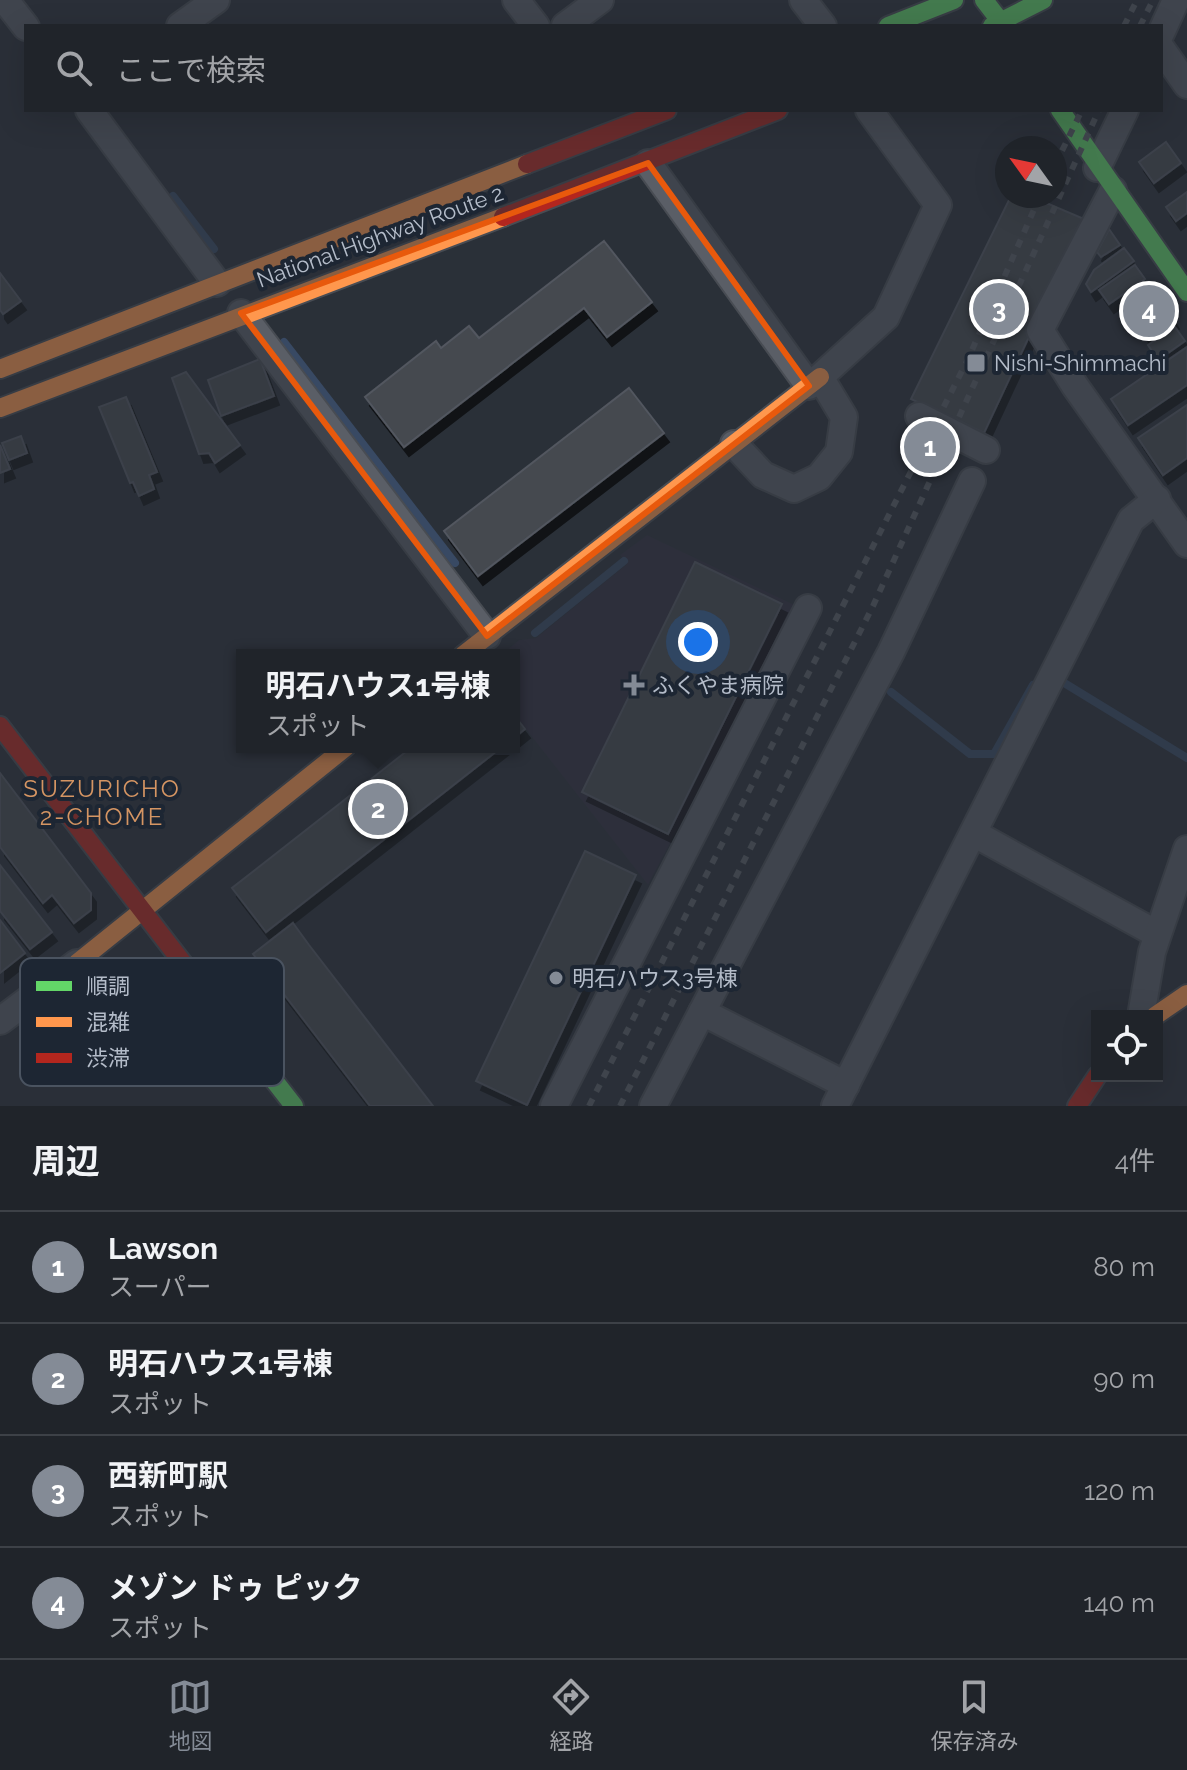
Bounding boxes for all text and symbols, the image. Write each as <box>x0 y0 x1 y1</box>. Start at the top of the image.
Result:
search box <box>24 24 1163 112</box>
icon: search <box>52 46 96 90</box>
text: ここで検索 <box>116 53 266 88</box>
north arrow <box>995 136 1067 208</box>
street label: National Highway Route 2 <box>253 179 507 293</box>
pin: 3 <box>973 279 1025 339</box>
pin: 4 <box>1123 281 1175 341</box>
place label: Nishi-Shimmachi <box>994 350 1166 376</box>
marker: Nishi-Shimmachi <box>965 352 987 374</box>
pin: 1 <box>904 417 956 477</box>
your location <box>678 622 718 662</box>
popup <box>236 649 520 753</box>
text: 明石ハウス1号棟 <box>266 668 490 703</box>
place label: ふくやま病院 <box>652 672 784 698</box>
marker: ふくやま病院 <box>623 674 645 696</box>
text: スポット <box>266 711 370 741</box>
district label: SUZURICHO 2-CHOME <box>23 774 181 831</box>
pin: 2 <box>352 779 404 839</box>
legend <box>20 958 284 1086</box>
place label: 明石ハウス3号棟 <box>572 965 738 991</box>
marker: 明石ハウス3号棟 <box>547 969 565 987</box>
text: 順調 <box>86 973 130 999</box>
text: 混雑 <box>86 1009 130 1035</box>
map controls <box>1091 1010 1163 1082</box>
button: locate <box>1091 1010 1163 1082</box>
text: 渋滞 <box>86 1045 130 1071</box>
text: 周辺 <box>32 1141 100 1181</box>
text: 4件 <box>1115 1146 1155 1176</box>
text: Lawson <box>108 1231 218 1266</box>
text: 1 <box>52 1252 64 1282</box>
text: 80 m <box>1093 1252 1155 1282</box>
text: スーパー <box>108 1272 212 1302</box>
text: 明石ハウス1号棟 <box>108 1346 333 1381</box>
text: 2 <box>51 1364 65 1394</box>
text: 90 m <box>1093 1364 1155 1394</box>
text: スポット <box>108 1389 212 1419</box>
text: 西新町駅 <box>108 1458 228 1493</box>
text: 3 <box>51 1476 65 1506</box>
text: 120 m <box>1084 1476 1155 1506</box>
text: スポット <box>108 1501 212 1531</box>
text: メゾン ドゥ ピック <box>108 1570 362 1605</box>
text: 4 <box>51 1588 65 1618</box>
text: 140 m <box>1083 1588 1155 1618</box>
text: スポット <box>108 1613 212 1643</box>
tab: 地図 <box>168 1675 213 1755</box>
tab: 経路 <box>549 1675 594 1755</box>
tab: 保存済み <box>930 1675 1019 1755</box>

